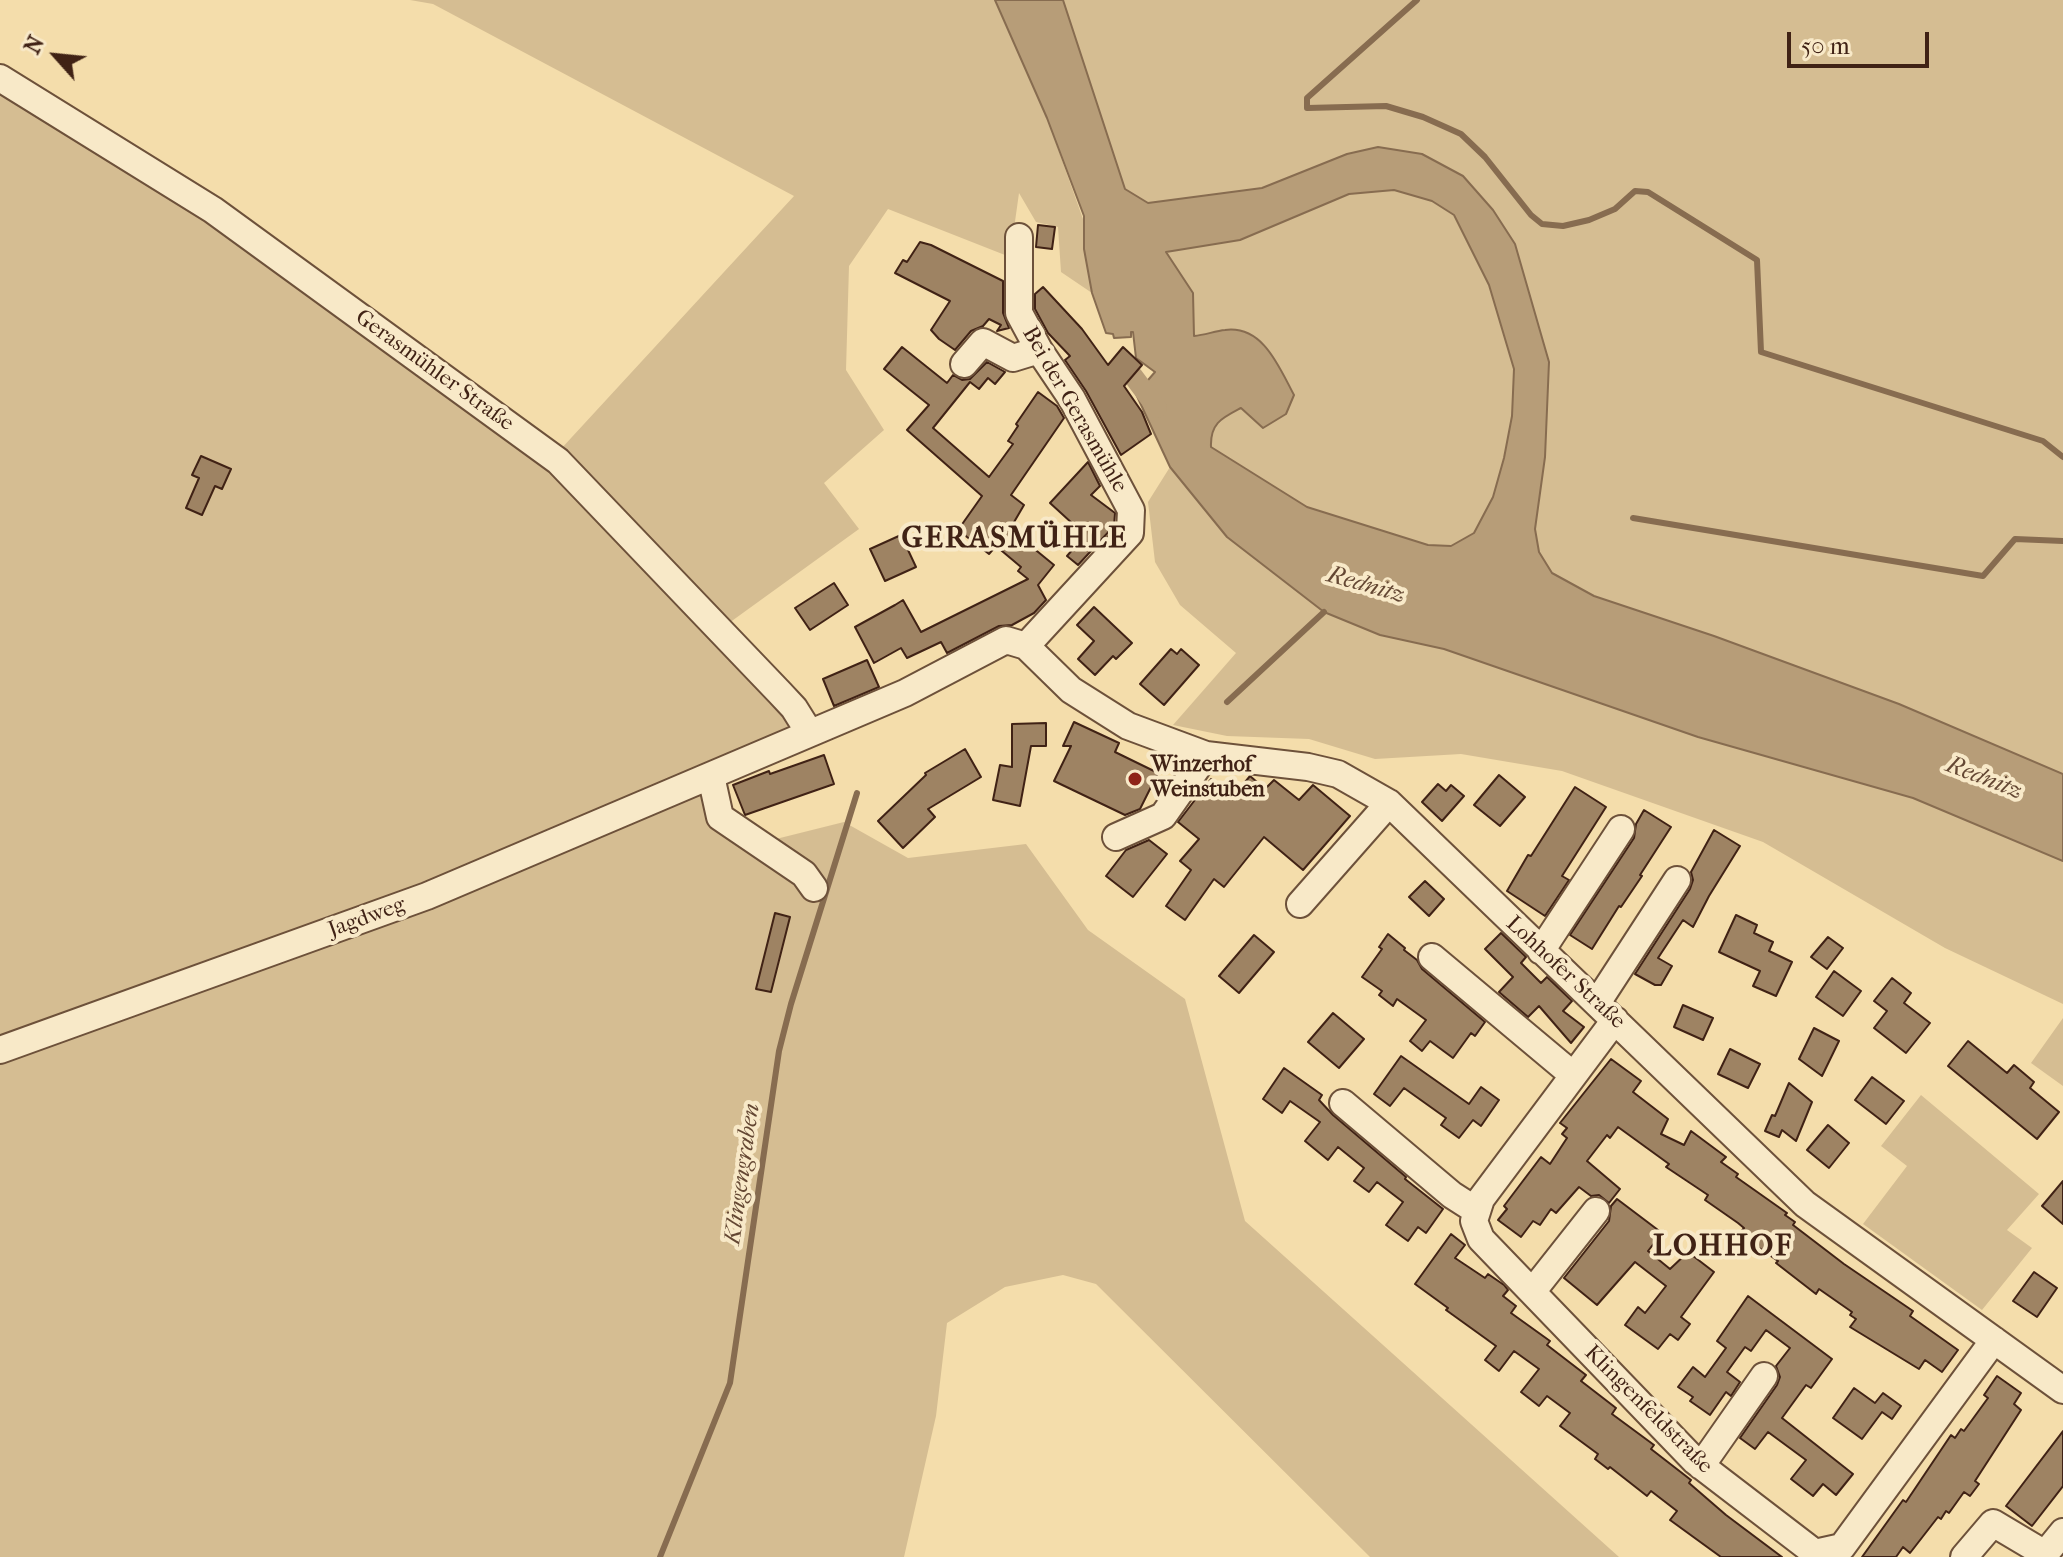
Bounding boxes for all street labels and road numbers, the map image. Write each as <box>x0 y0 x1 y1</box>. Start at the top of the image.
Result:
street label: Gerasmühler Straße <box>350 305 518 437</box>
street label: Bei der Gerasmühle <box>1016 322 1132 498</box>
street label: Jagdweg <box>325 892 409 944</box>
street label: Lohhofer Straße <box>1500 911 1630 1035</box>
street label: Klingenfeldstraße <box>1578 1340 1718 1480</box>

